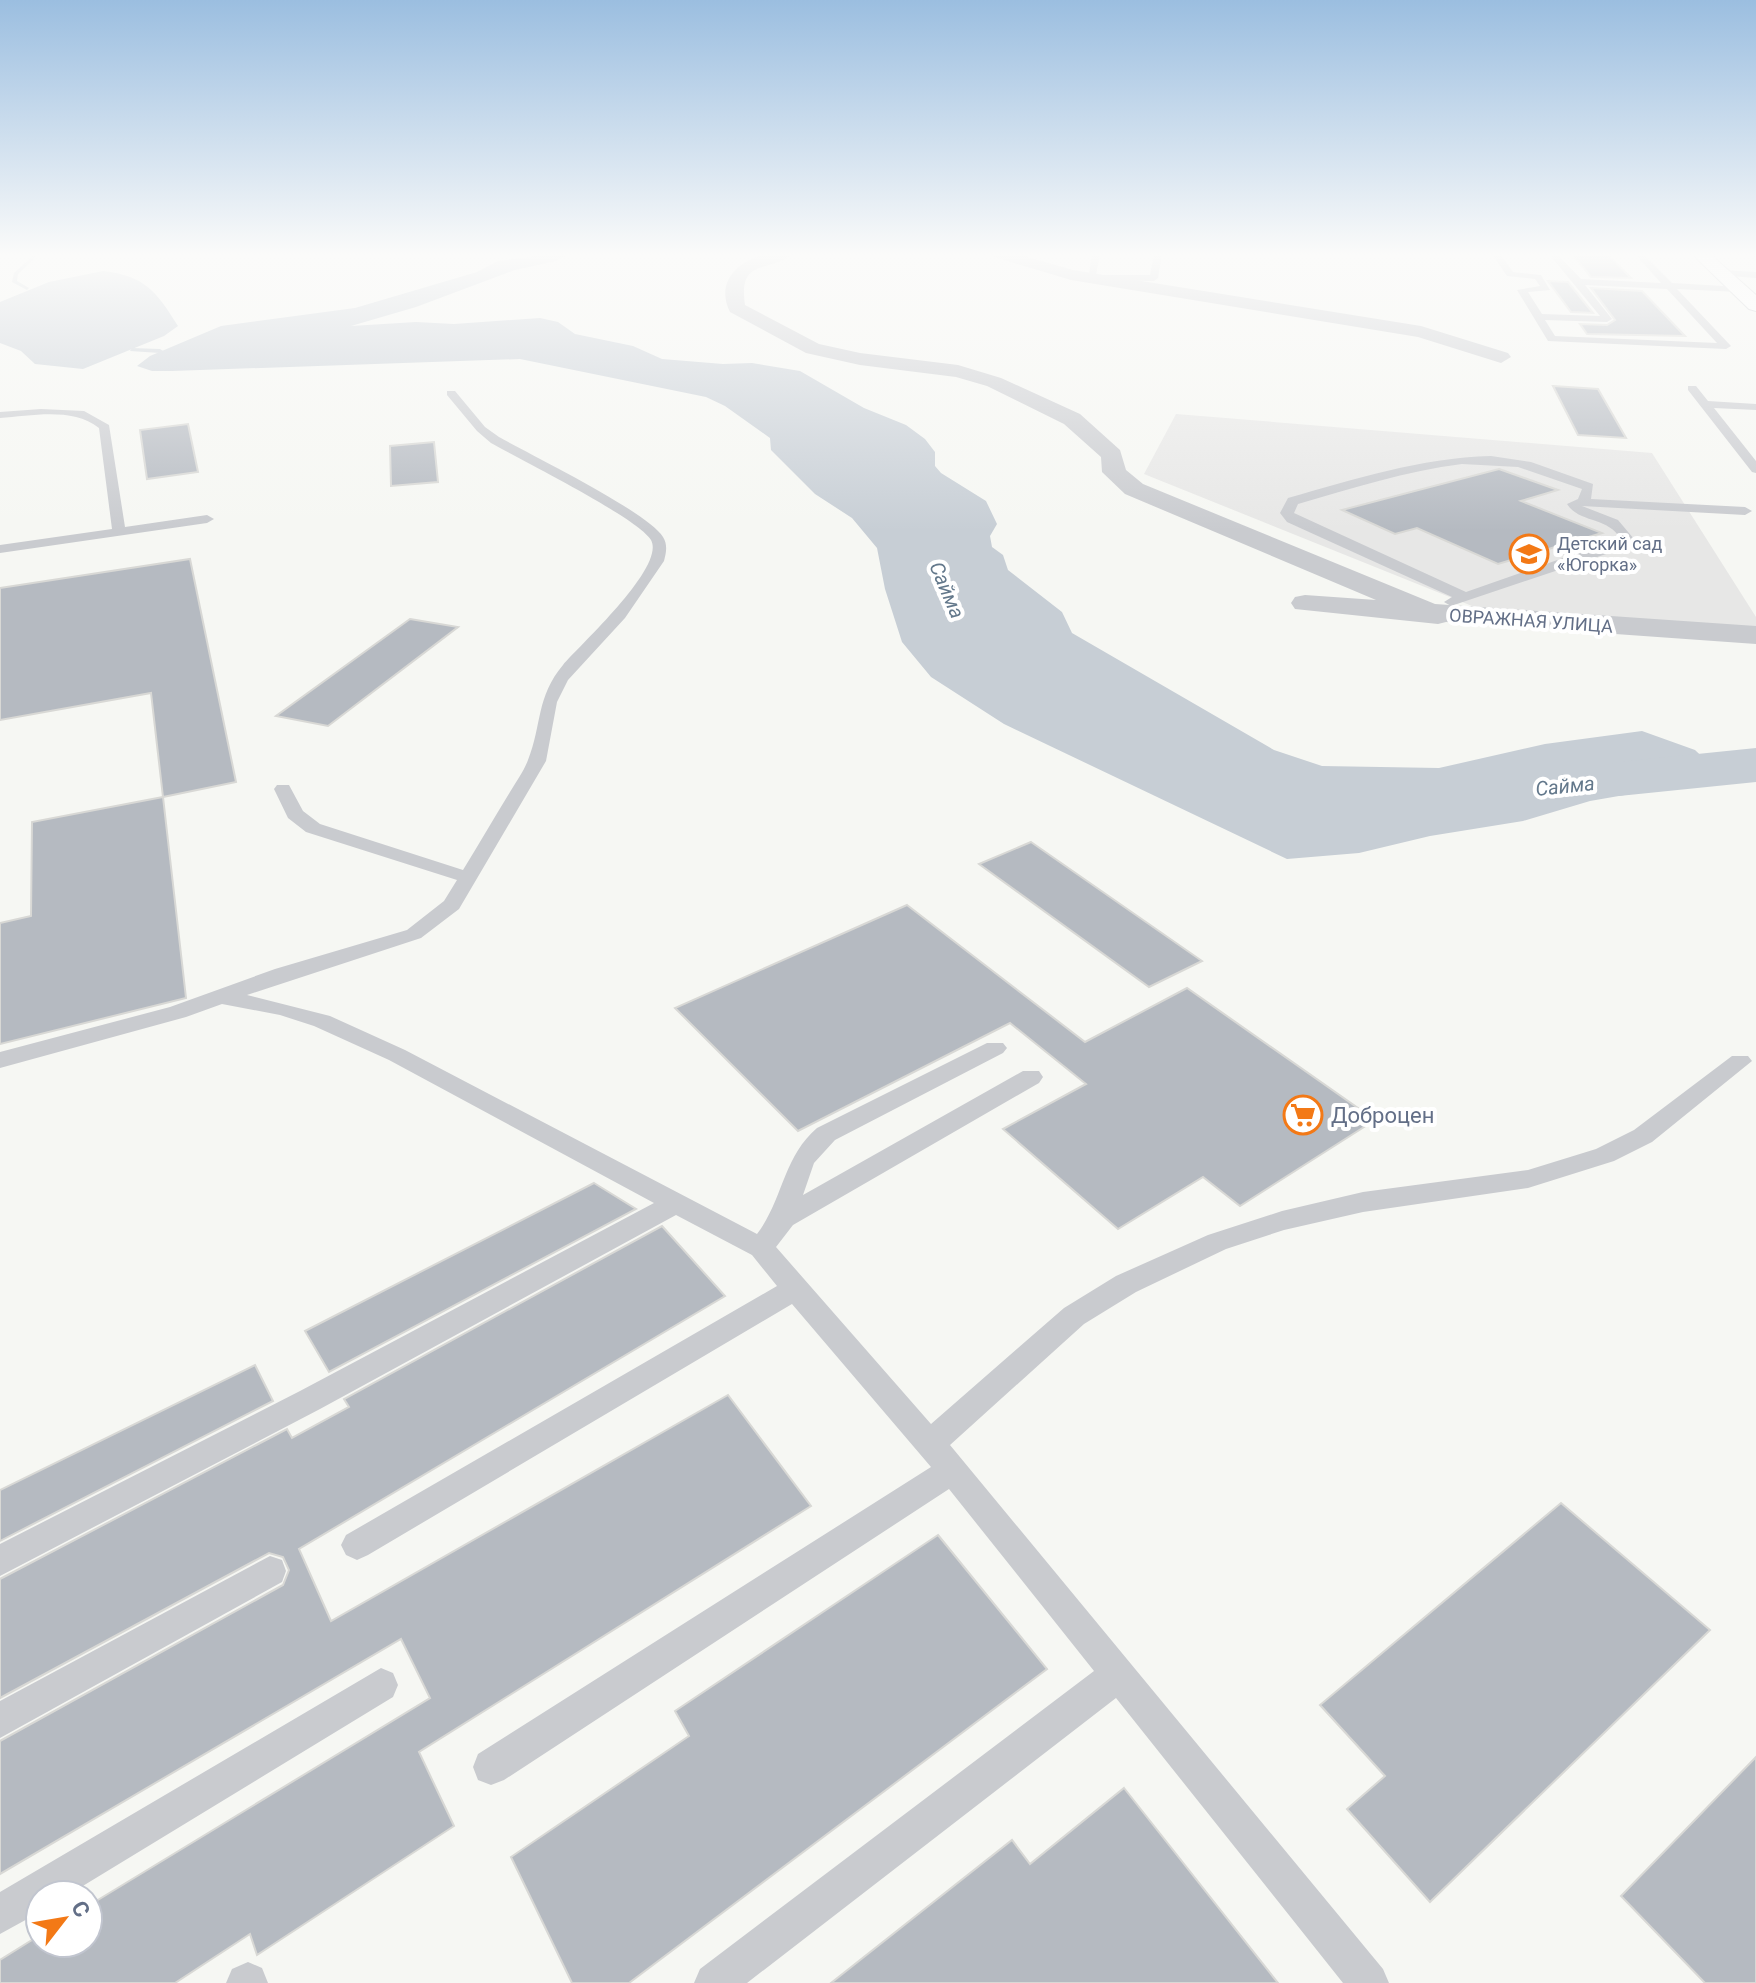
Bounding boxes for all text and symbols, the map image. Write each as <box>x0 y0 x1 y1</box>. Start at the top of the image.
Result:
school or university icon: Детский сад «Югорка» <box>1508 533 1550 575</box>
place label: Детский сад «Югорка» <box>1557 533 1663 575</box>
water label: Сайма <box>924 558 970 622</box>
street label: ОВРАЖНАЯ УЛИЦА <box>1449 604 1614 637</box>
water label: Сайма <box>1534 771 1596 801</box>
supermarket icon: Доброцен <box>1282 1094 1324 1136</box>
place label: Доброцен <box>1331 1103 1434 1128</box>
north arrow <box>24 1879 104 1959</box>
text: С <box>66 1896 95 1922</box>

